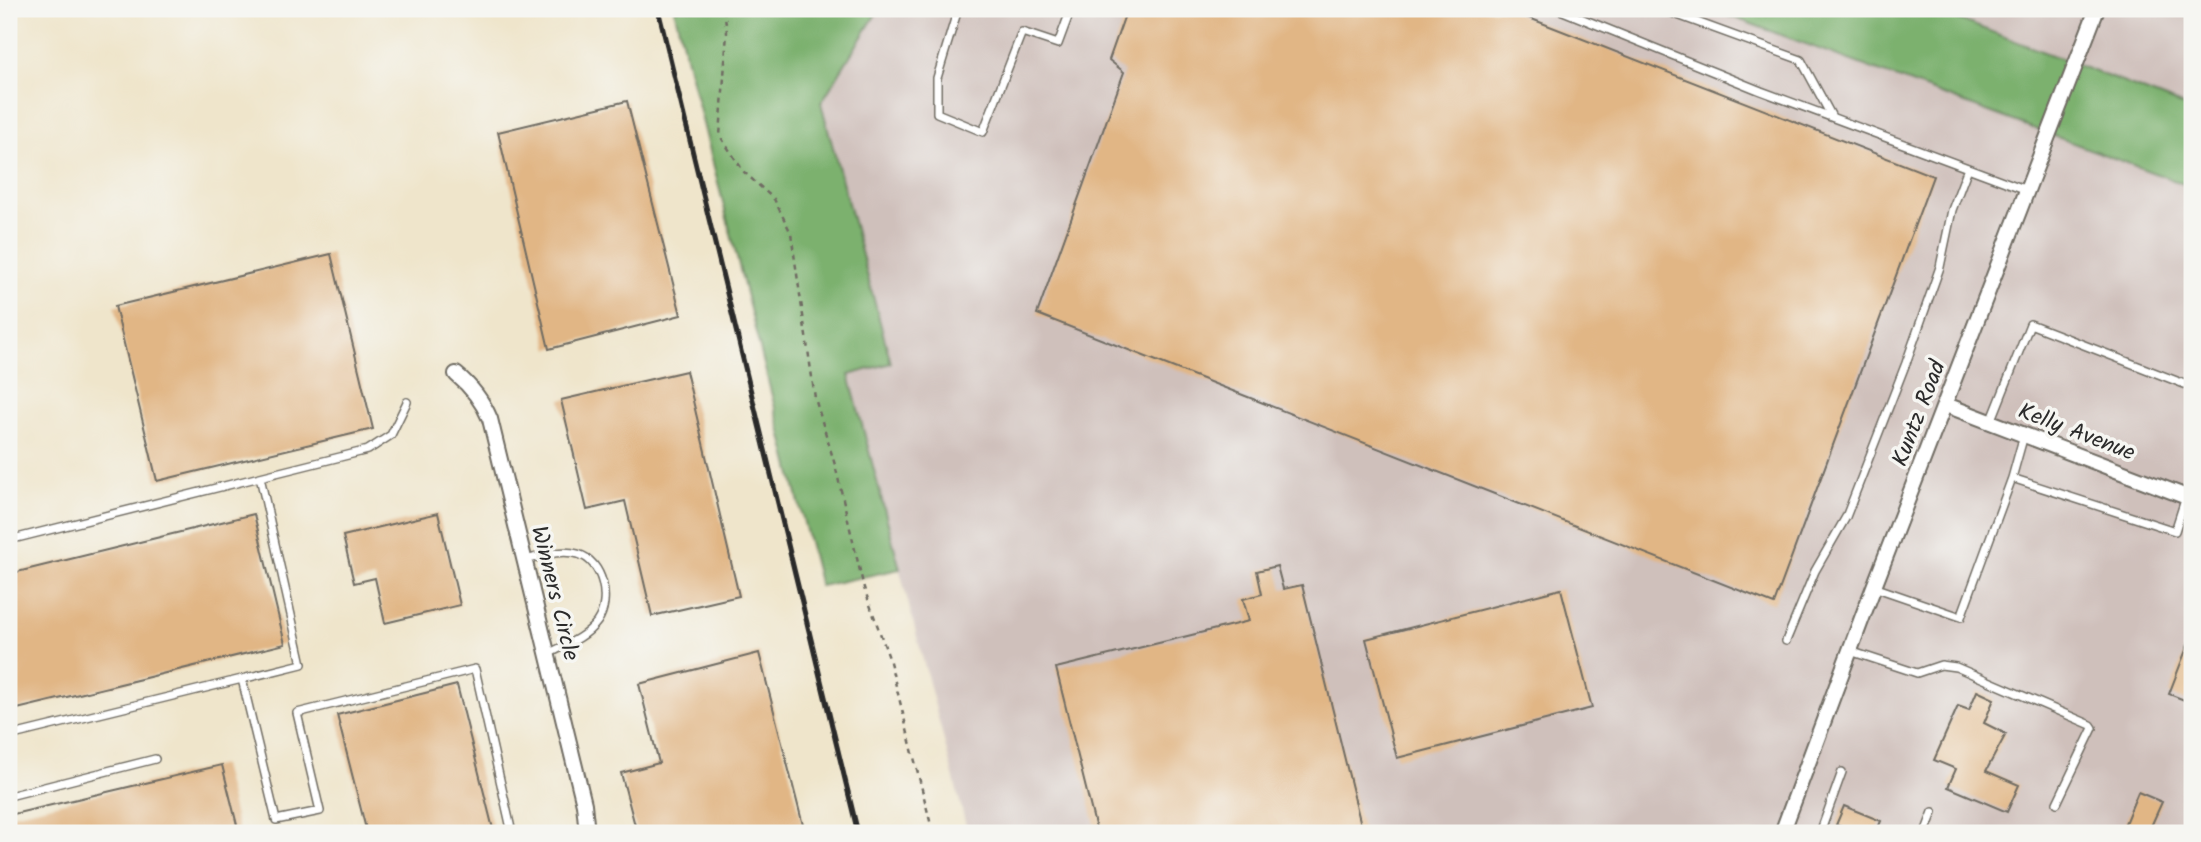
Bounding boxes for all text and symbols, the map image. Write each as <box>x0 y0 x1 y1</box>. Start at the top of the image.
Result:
street label: Kuntz Road <box>1883 355 1957 472</box>
street label: Kelly Avenue <box>2012 394 2140 472</box>
street label: Winners Circle <box>520 522 588 665</box>

